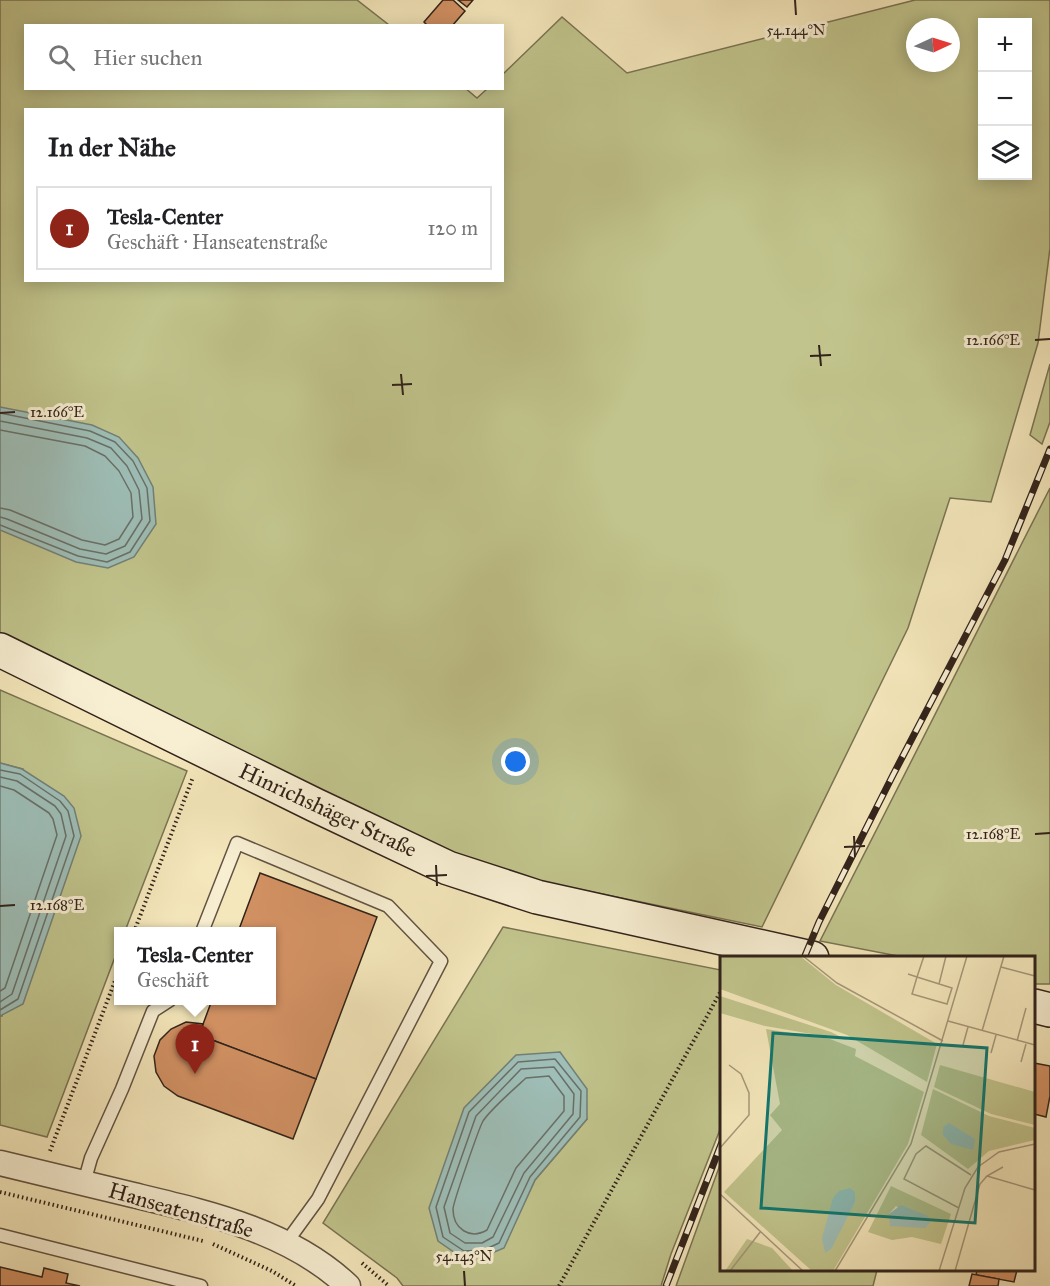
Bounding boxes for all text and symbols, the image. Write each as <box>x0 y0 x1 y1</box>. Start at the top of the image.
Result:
north arrow <box>906 18 960 72</box>
map controls <box>978 18 1032 180</box>
button: + <box>978 18 1032 72</box>
text: 54.144°N <box>766 21 826 39</box>
search box <box>24 24 504 90</box>
icon: search <box>45 41 78 74</box>
text: Hier suchen <box>93 44 202 71</box>
button: − <box>978 72 1032 126</box>
button: layers <box>978 126 1032 180</box>
text: In der Nähe <box>48 131 176 163</box>
text: Tesla-Center <box>107 203 223 230</box>
text: 1 <box>66 216 73 240</box>
text: 120 m <box>427 216 478 240</box>
text: Geschäft · Hanseatenstraße <box>107 230 328 254</box>
text: 12.166°E <box>966 331 1020 349</box>
text: 12.166°E <box>30 403 84 421</box>
your location <box>501 747 530 776</box>
street label: Hinrichshäger Straße <box>235 757 421 863</box>
text: 12.168°E <box>966 825 1020 843</box>
text: 12.168°E <box>30 896 84 914</box>
popup <box>114 927 276 1005</box>
text: Tesla-Center <box>137 941 253 968</box>
inset map <box>720 956 1035 1271</box>
text: Geschäft <box>137 968 209 992</box>
pin: 1 <box>176 1024 214 1074</box>
street label: Hanseatenstraße <box>105 1176 257 1244</box>
text: 54.143°N <box>436 1247 493 1265</box>

